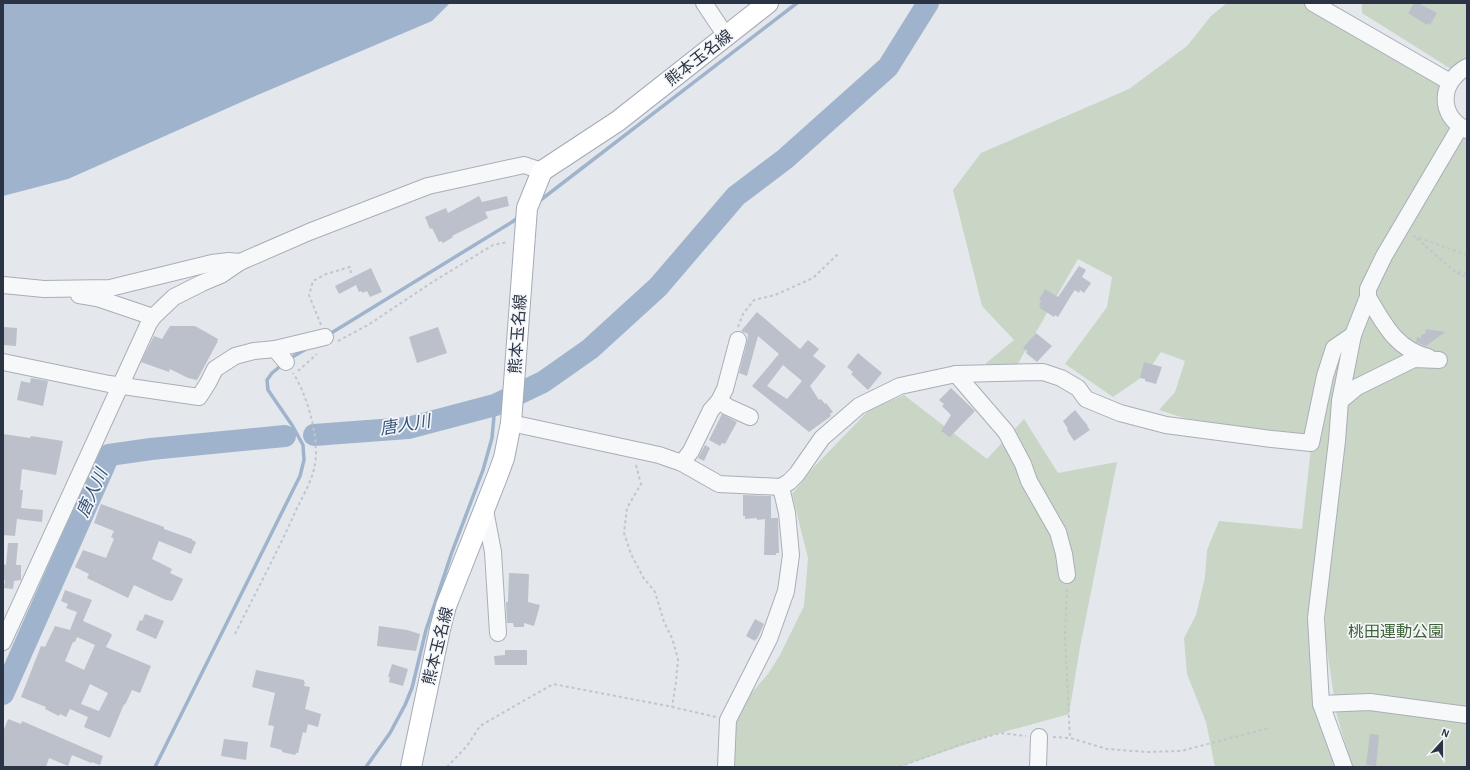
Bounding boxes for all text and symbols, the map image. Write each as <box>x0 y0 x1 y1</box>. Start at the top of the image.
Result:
street label: 熊本玉名線 <box>662 26 735 89</box>
street label: 熊本玉名線 <box>506 293 529 374</box>
water label: 唐人川 <box>378 411 433 437</box>
water label: 唐人川 <box>73 464 111 520</box>
street label: 熊本玉名線 <box>420 605 455 687</box>
park label: 桃田運動公園 <box>1348 623 1444 640</box>
north arrow <box>1422 722 1462 762</box>
text: N <box>1440 727 1451 740</box>

